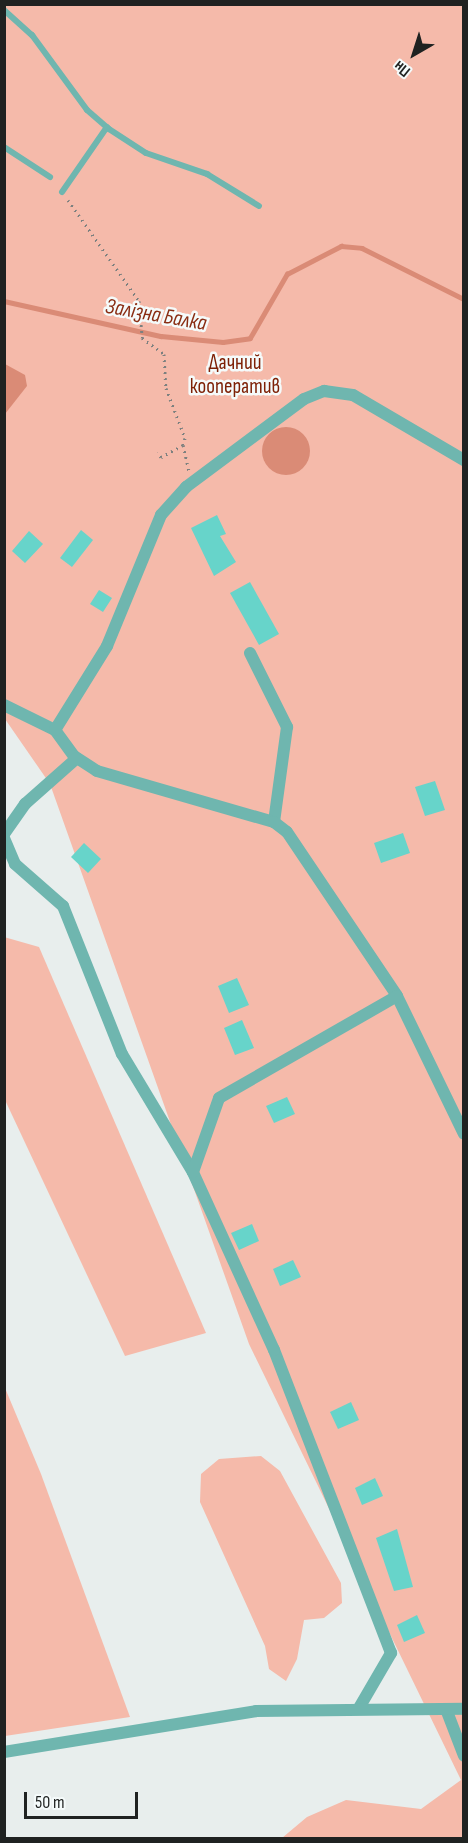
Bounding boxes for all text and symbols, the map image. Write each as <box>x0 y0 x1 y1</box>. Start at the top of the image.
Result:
north arrow <box>384 24 444 84</box>
text: Пн <box>390 56 414 81</box>
water label: Залізна Балка <box>103 293 209 337</box>
park label: Дачний кооператив <box>190 350 280 400</box>
scale bar <box>27 1780 141 1818</box>
text: 50 m <box>35 1792 65 1813</box>

